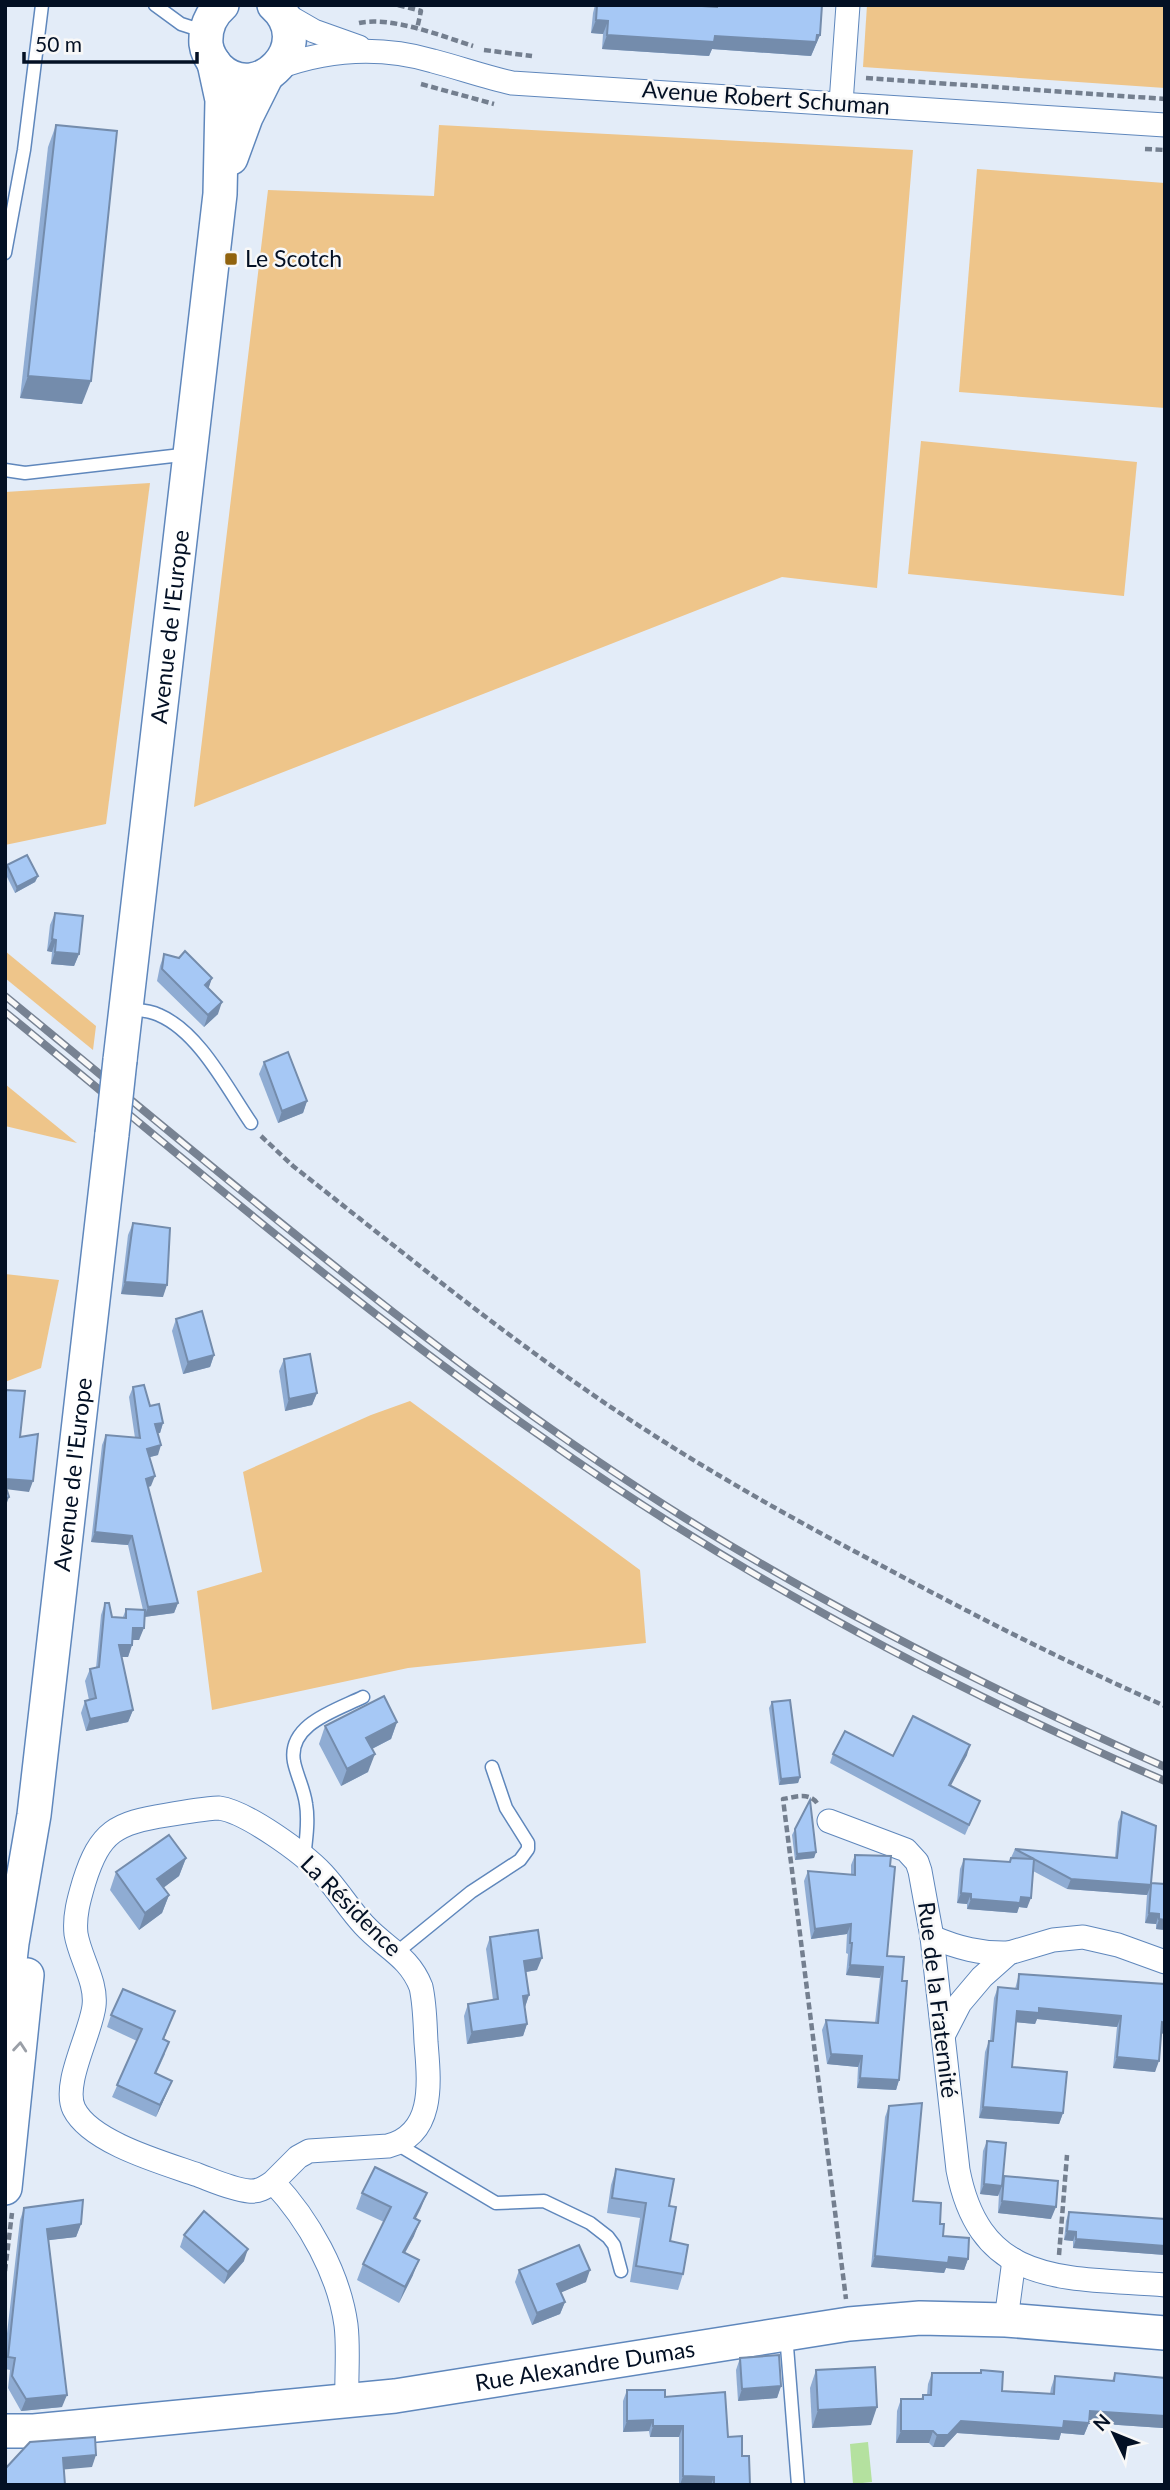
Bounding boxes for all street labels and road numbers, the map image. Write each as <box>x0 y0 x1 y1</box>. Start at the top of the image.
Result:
street label: Avenue Robert Schuman <box>641 74 891 120</box>
street label: Avenue de l'Europe <box>144 528 194 725</box>
street label: Avenue de l'Europe <box>47 1376 97 1573</box>
street label: La Résidence <box>295 1849 408 1962</box>
street label: Rue de la Fraternité <box>913 1900 965 2100</box>
street label: Rue Alexandre Dumas <box>473 2334 697 2396</box>

